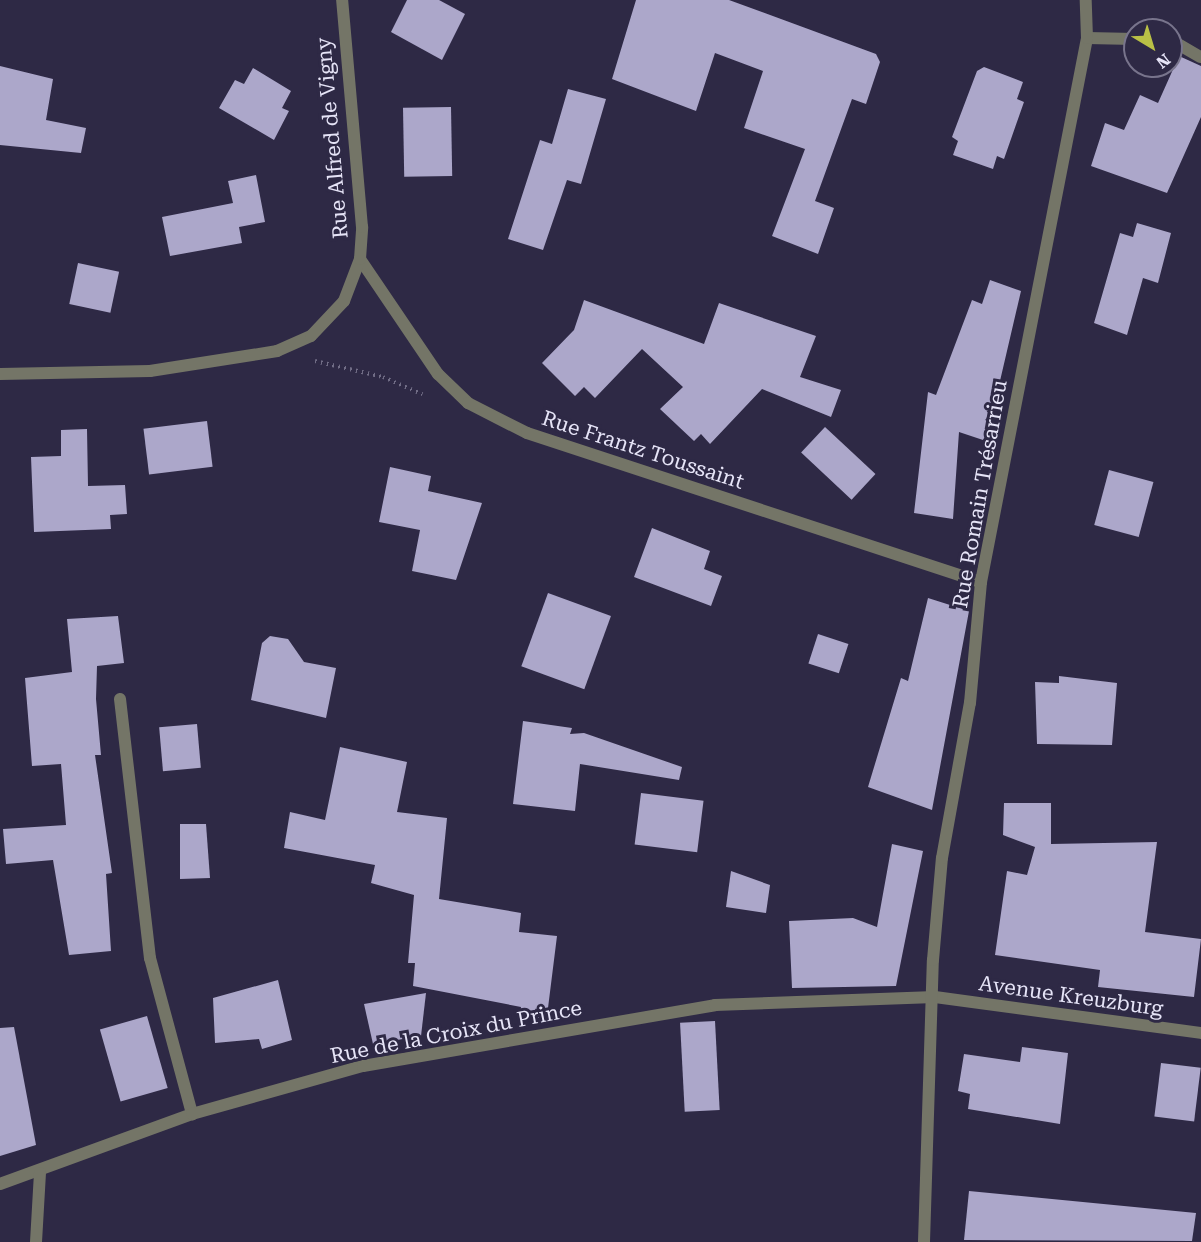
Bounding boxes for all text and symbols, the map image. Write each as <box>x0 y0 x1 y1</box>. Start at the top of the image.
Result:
north arrow <box>1123 18 1183 78</box>
street label: Rue Alfred de Vigny <box>311 36 353 240</box>
text: N <box>1152 50 1174 72</box>
street label: Rue Romain Trésarrieu <box>948 378 1012 610</box>
street label: Rue Frantz Toussaint <box>539 405 747 495</box>
street label: Avenue Kreuzburg <box>977 971 1165 1021</box>
street label: Rue de la Croix du Prince <box>328 995 584 1069</box>

